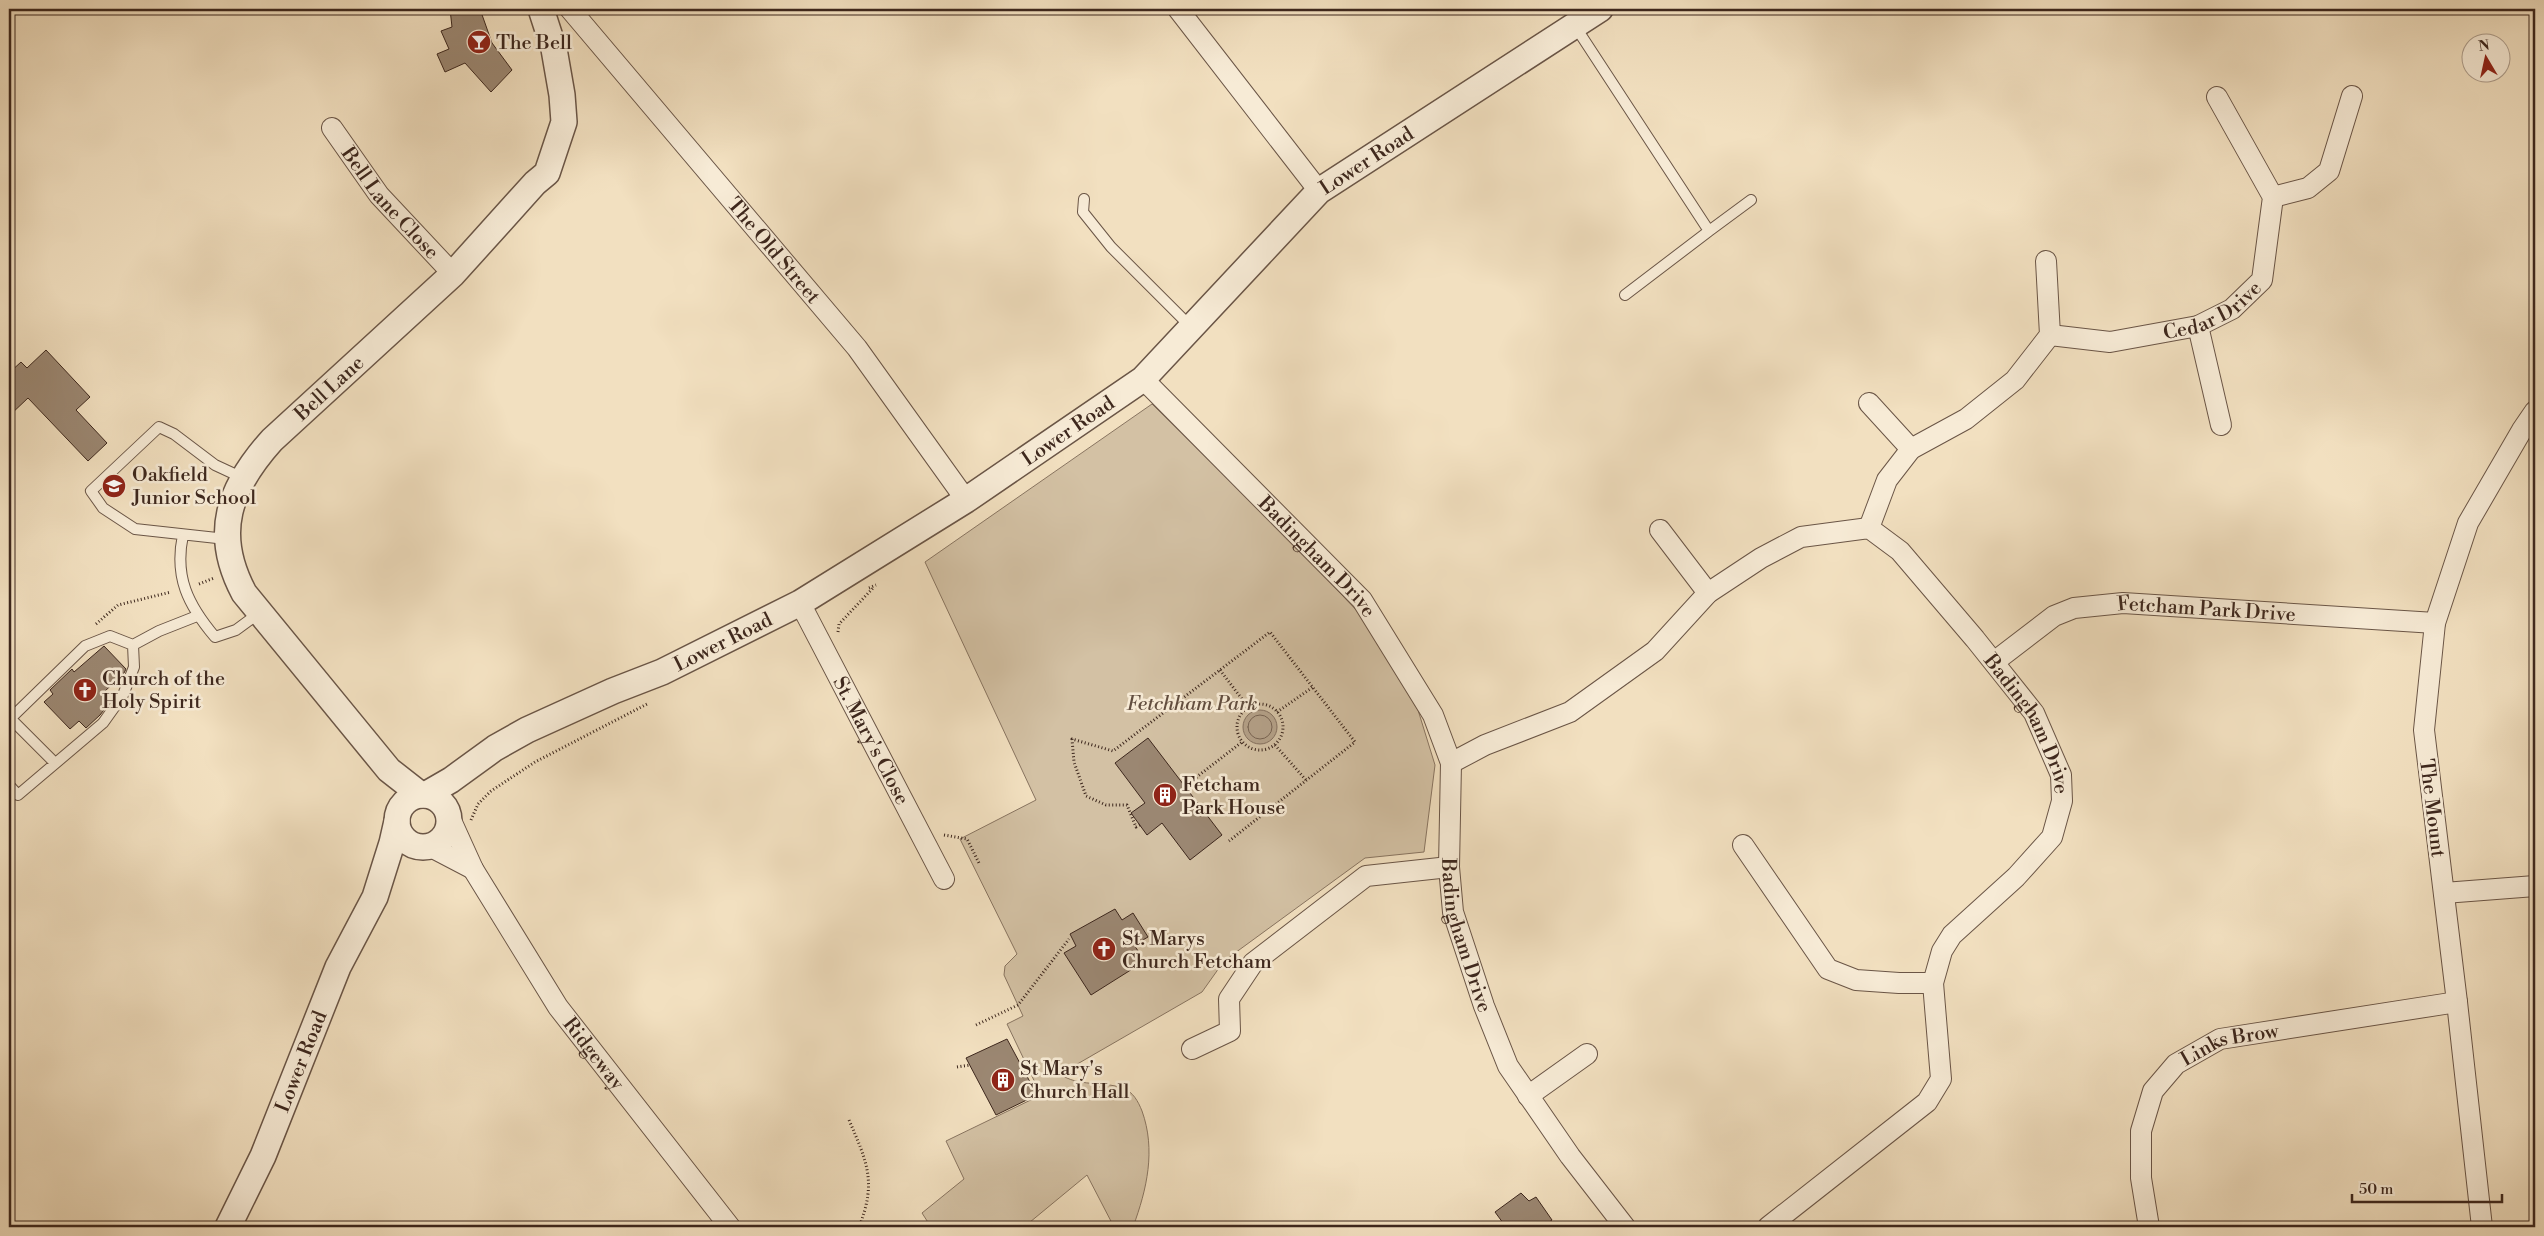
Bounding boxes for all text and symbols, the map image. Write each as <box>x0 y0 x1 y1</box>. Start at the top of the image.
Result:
bar icon: The Bell <box>466 29 492 55</box>
place label: The Bell <box>496 31 572 56</box>
north arrow <box>2462 32 2512 82</box>
text: N <box>2477 36 2491 56</box>
street label: Lower Road <box>1315 122 1419 201</box>
street label: Bell Lane Close <box>334 142 444 265</box>
street label: The Old Street <box>721 193 825 309</box>
street label: Cedar Drive <box>2161 276 2267 346</box>
street label: Bell Lane <box>289 351 370 428</box>
street label: Lower Road <box>1017 391 1120 472</box>
place label: Oakfield Junior School <box>131 463 256 511</box>
school or university icon: Oakfield Junior School <box>101 473 127 499</box>
street label: Badingham Drive <box>1252 491 1381 622</box>
street label: Fetcham Park Drive <box>2116 591 2297 628</box>
street label: Lower Road <box>670 608 777 678</box>
street label: Badingham Drive <box>1977 649 2073 794</box>
place label: Church of the Holy Spirit <box>102 667 225 715</box>
street label: St. Mary's Close <box>827 673 914 810</box>
church icon: Church of the Holy Spirit <box>72 677 98 703</box>
park label: Fetchham Park <box>1127 692 1257 717</box>
street label: The Mount <box>2413 757 2450 859</box>
place label: Fetcham Park House <box>1182 773 1285 821</box>
building icon: Fetcham Park House <box>1152 782 1178 808</box>
street label: Badingham Drive <box>1435 857 1496 1017</box>
place label: St. Marys Church Fetcham <box>1122 927 1272 975</box>
church icon: St. Marys Church Fetcham <box>1091 936 1117 962</box>
street label: Lower Road <box>271 1007 334 1116</box>
street label: Ridgeway <box>557 1013 629 1096</box>
street label: Links Brow <box>2176 1019 2282 1073</box>
place label: St Mary's Church Hall <box>1020 1057 1129 1105</box>
building icon: St Mary's Church Hall <box>990 1067 1016 1093</box>
scale bar <box>2352 1171 2502 1203</box>
text: 50 m <box>2359 1180 2393 1199</box>

